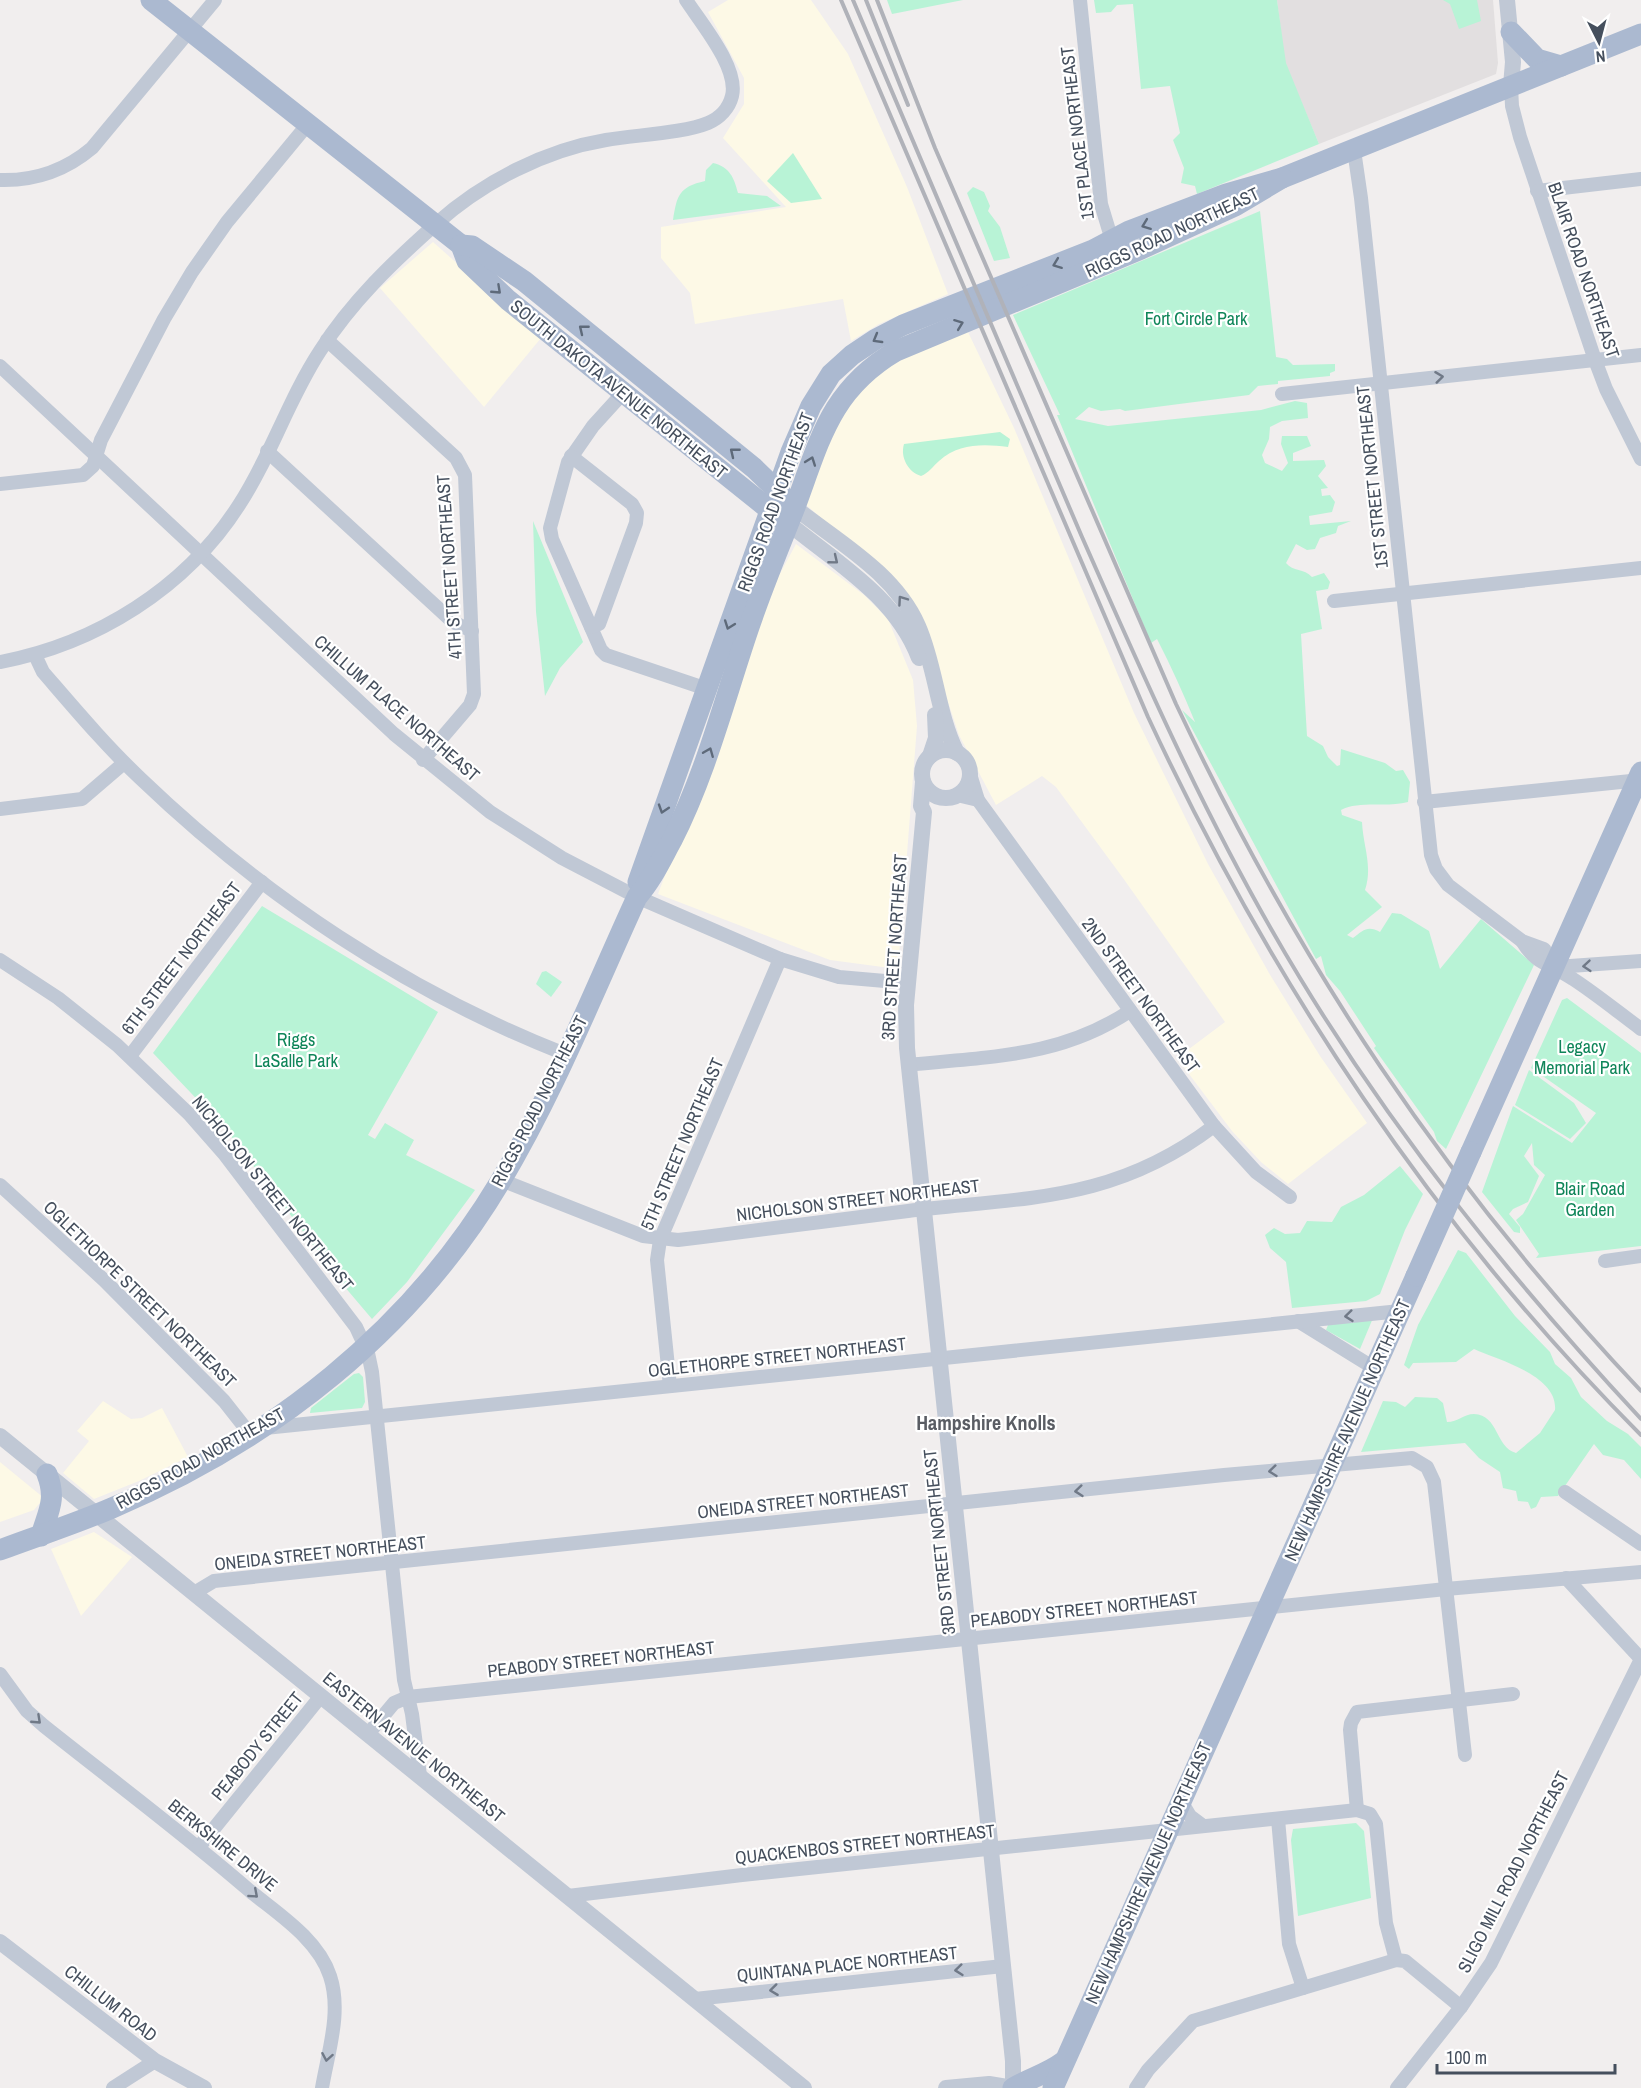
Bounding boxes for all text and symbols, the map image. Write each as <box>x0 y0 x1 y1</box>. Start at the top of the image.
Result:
north arrow <box>1569 12 1629 72</box>
street label: 1ST PLACE NORTHEAST <box>1054 45 1100 221</box>
text: N <box>1595 45 1606 68</box>
street label: BLAIR ROAD NORTHEAST <box>1542 179 1626 361</box>
street label: RIGGS ROAD NORTHEAST <box>1081 181 1263 283</box>
one-way arrow <box>1141 218 1152 230</box>
one-way arrow <box>1052 256 1063 269</box>
one-way arrow <box>490 282 501 293</box>
street label: SOUTH DAKOTA AVENUE NORTHEAST <box>505 294 733 484</box>
park label: Fort Circle Park <box>1145 306 1248 331</box>
one-way arrow <box>954 318 964 331</box>
one-way arrow <box>579 325 590 336</box>
one-way arrow <box>873 331 883 343</box>
one-way arrow <box>1434 371 1443 383</box>
street label: 1ST STREET NORTHEAST <box>1350 384 1394 570</box>
street label: RIGGS ROAD NORTHEAST <box>731 409 819 595</box>
one-way arrow <box>730 448 741 459</box>
one-way arrow <box>804 456 817 467</box>
street label: 4TH STREET NORTHEAST <box>430 474 468 660</box>
one-way arrow <box>827 553 838 564</box>
one-way arrow <box>898 596 909 607</box>
one-way arrow <box>724 619 737 630</box>
street label: CHILLUM PLACE NORTHEAST <box>309 629 485 787</box>
one-way arrow <box>702 747 714 758</box>
one-way arrow <box>658 803 671 814</box>
street label: 3RD STREET NORTHEAST <box>875 853 913 1041</box>
street label: 6TH STREET NORTHEAST <box>115 877 247 1039</box>
street label: 2ND STREET NORTHEAST <box>1076 912 1206 1078</box>
one-way arrow <box>1583 959 1592 972</box>
street label: RIGGS ROAD NORTHEAST <box>485 1011 593 1191</box>
park label: Riggs LaSalle Park <box>254 1027 338 1073</box>
park label: Legacy Memorial Park <box>1534 1034 1631 1080</box>
street label: 5TH STREET NORTHEAST <box>634 1054 730 1234</box>
street label: NICHOLSON STREET NORTHEAST <box>186 1090 360 1296</box>
street label: NICHOLSON STREET NORTHEAST <box>735 1173 981 1227</box>
park label: Blair Road Garden <box>1555 1176 1625 1222</box>
street label: OGLETHORPE STREET NORTHEAST <box>38 1195 242 1393</box>
street label: NEW HAMPSHIRE AVENUE NORTHEAST <box>1278 1295 1416 1565</box>
one-way arrow <box>1344 1309 1353 1322</box>
street label: OGLETHORPE STREET NORTHEAST <box>647 1331 907 1383</box>
street label: RIGGS ROAD NORTHEAST <box>111 1401 289 1515</box>
district label: Hampshire Knolls <box>916 1409 1056 1436</box>
street label: 3RD STREET NORTHEAST <box>917 1448 961 1636</box>
one-way arrow <box>1268 1464 1278 1476</box>
street label: ONEIDA STREET NORTHEAST <box>696 1477 910 1525</box>
one-way arrow <box>1075 1484 1084 1497</box>
street label: ONEIDA STREET NORTHEAST <box>213 1529 427 1577</box>
street label: PEABODY STREET NORTHEAST <box>969 1585 1199 1633</box>
street label: PEABODY STREET NORTHEAST <box>486 1635 716 1683</box>
street label: EASTERN AVENUE NORTHEAST <box>318 1666 510 1828</box>
street label: PEABODY STREET <box>205 1686 309 1806</box>
one-way arrow <box>29 1712 40 1723</box>
street label: NEW HAMPSHIRE AVENUE NORTHEAST <box>1079 1738 1217 2008</box>
street label: SLIGO MILL ROAD NORTHEAST <box>1451 1767 1575 1977</box>
street label: BERKSHIRE DRIVE <box>163 1793 283 1897</box>
street label: QUACKENBOS STREET NORTHEAST <box>734 1818 996 1870</box>
one-way arrow <box>247 1887 258 1898</box>
street label: QUINTANA PLACE NORTHEAST <box>735 1940 959 1988</box>
street label: CHILLUM ROAD <box>59 1959 163 2047</box>
one-way arrow <box>955 1963 964 1976</box>
one-way arrow <box>770 1983 779 1995</box>
scale bar <box>1437 2037 1616 2075</box>
text: 100 m <box>1446 2045 1487 2070</box>
one-way arrow <box>321 2051 334 2061</box>

